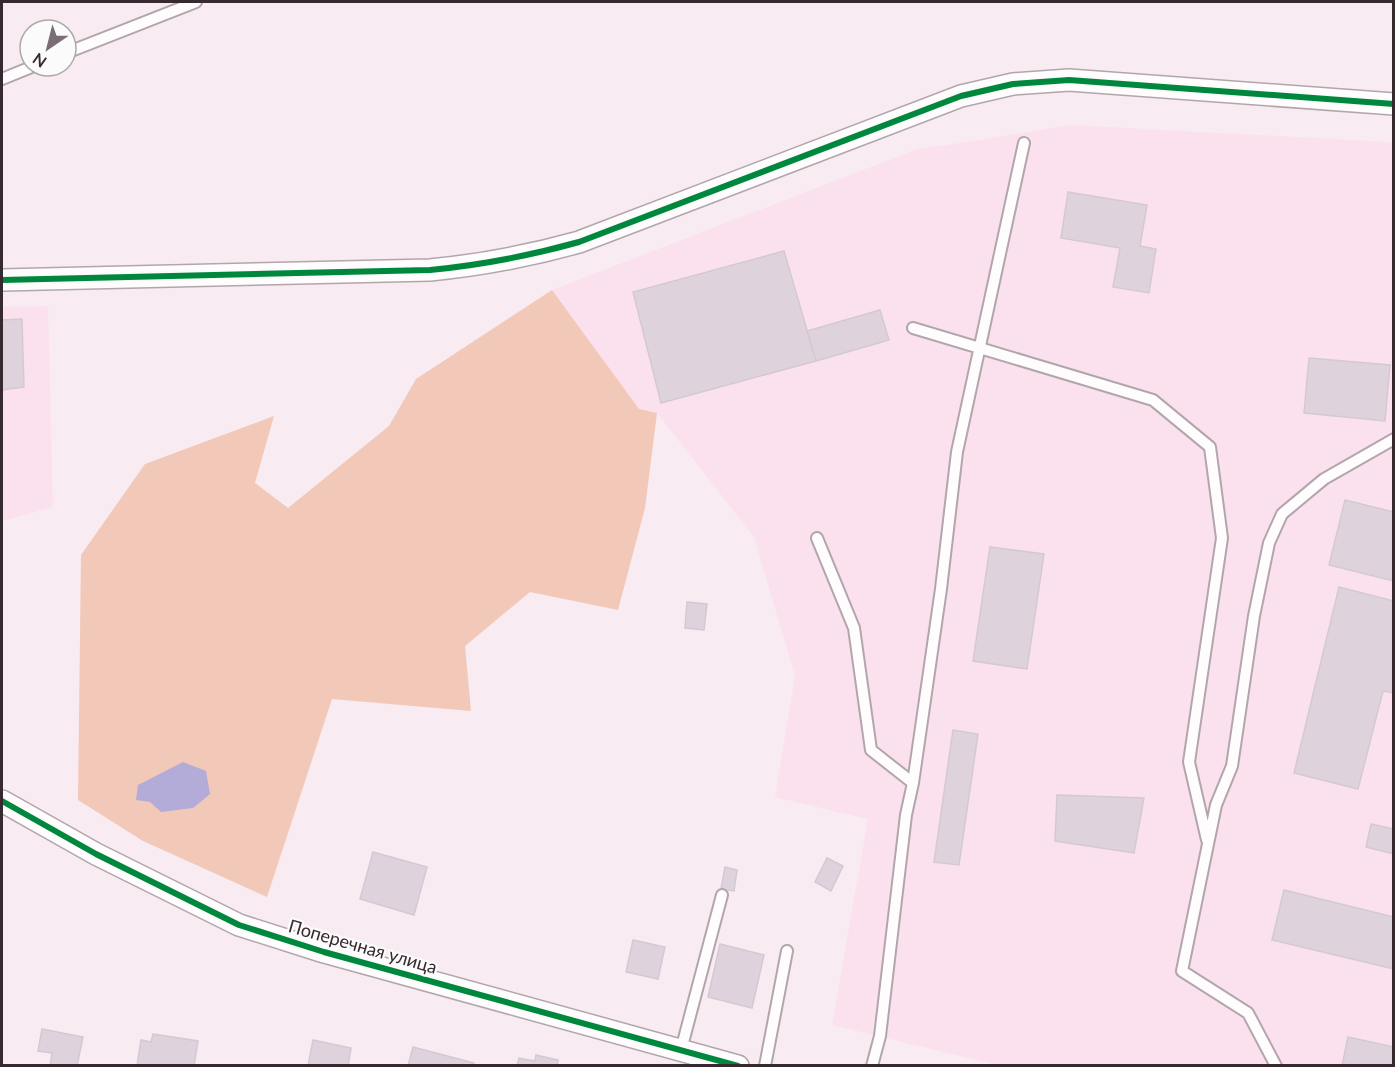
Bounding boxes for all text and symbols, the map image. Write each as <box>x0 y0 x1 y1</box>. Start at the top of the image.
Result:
north arrow <box>18 18 78 78</box>
text: N <box>29 49 50 72</box>
street label: Поперечная улица <box>286 914 440 978</box>

